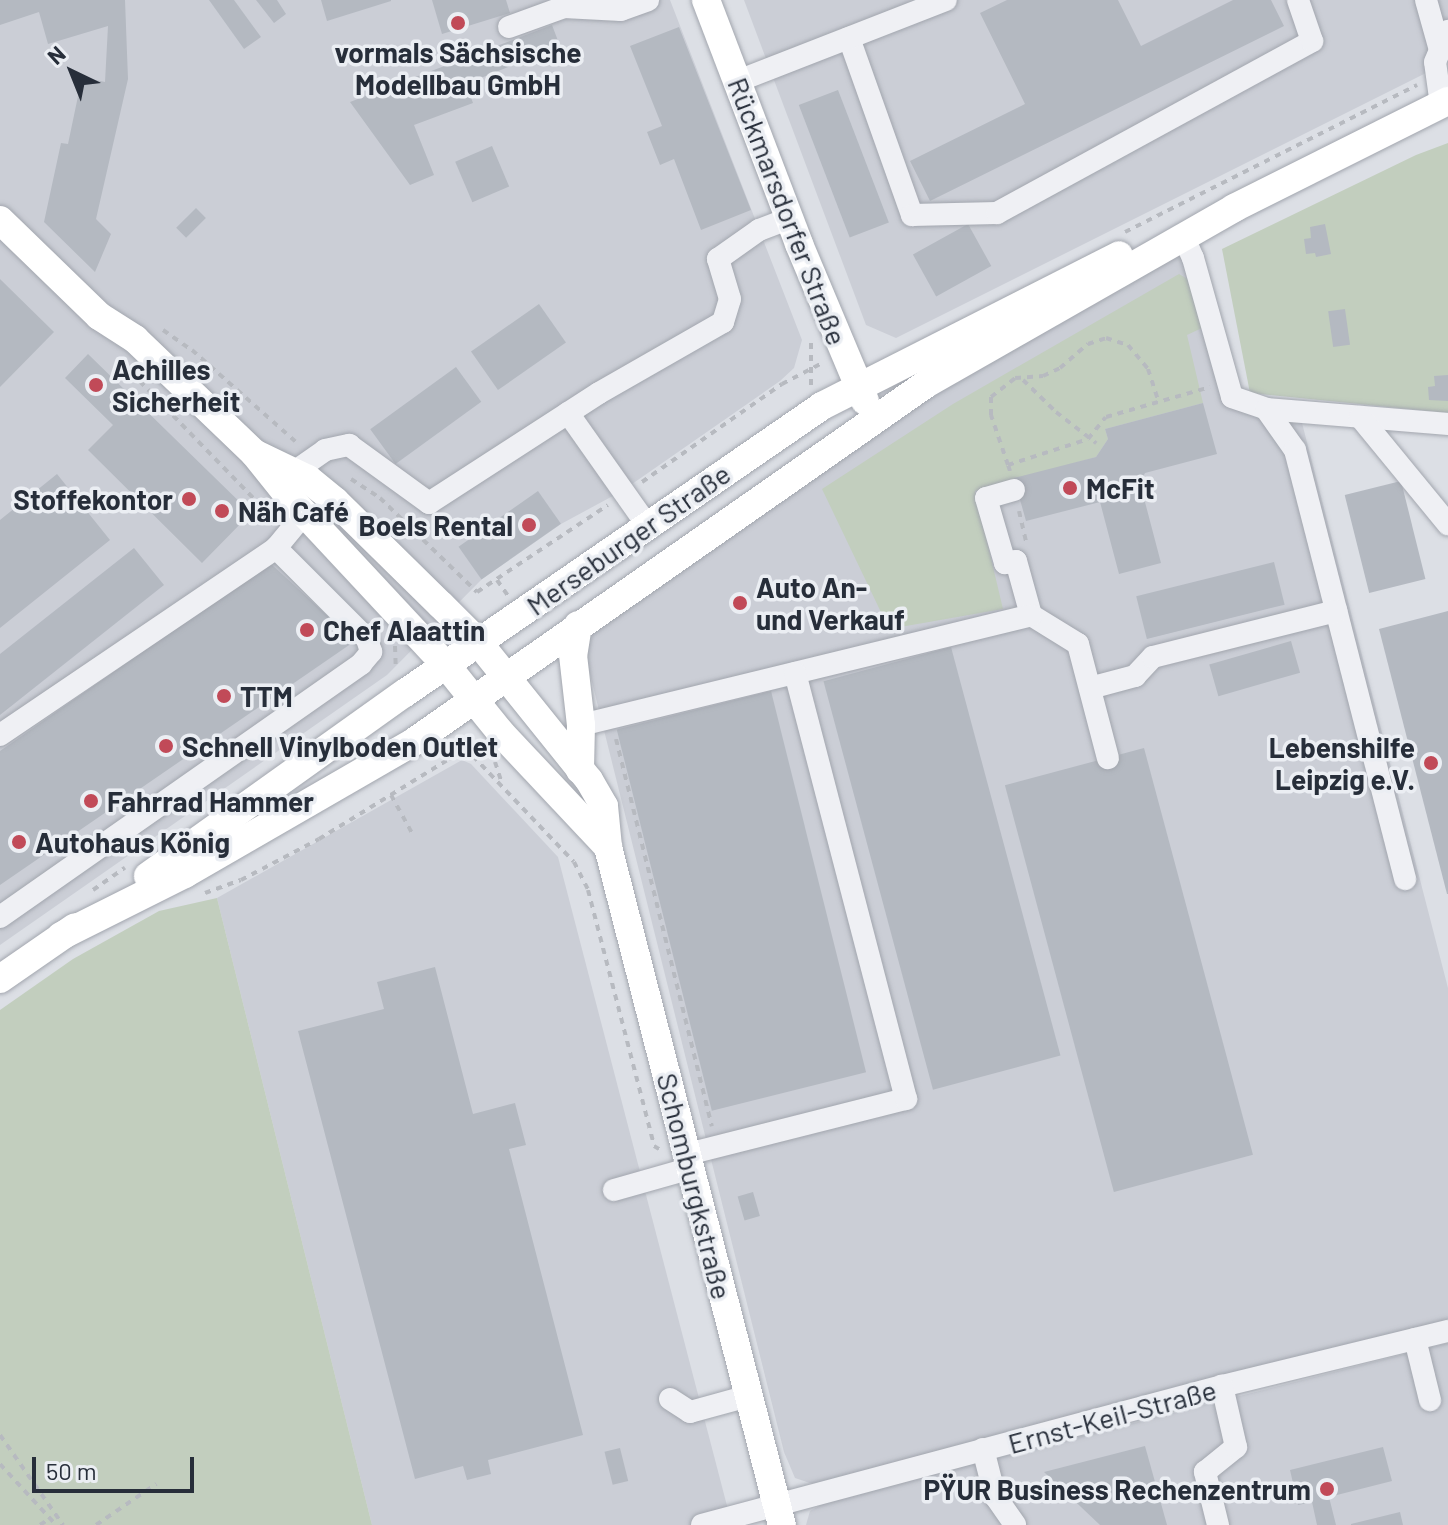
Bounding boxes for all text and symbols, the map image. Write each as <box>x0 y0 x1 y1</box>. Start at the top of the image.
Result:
marker: vormals Sächsische Modellbau GmbH <box>449 14 467 32</box>
north arrow <box>32 32 112 112</box>
place label: vormals Sächsische Modellbau GmbH <box>335 35 581 101</box>
text: N <box>41 40 70 69</box>
street label: Rückmarsdorfer Straße <box>721 72 855 350</box>
place label: Achilles Sicherheit <box>112 352 240 418</box>
marker: Achilles Sicherheit <box>87 376 105 394</box>
street label: Merseburger Straße <box>520 456 736 622</box>
place label: McFit <box>1086 471 1155 505</box>
marker: McFit <box>1061 479 1079 497</box>
place label: Stoffekontor <box>13 482 173 516</box>
marker: Stoffekontor <box>180 490 198 508</box>
place label: Näh Café <box>238 494 349 528</box>
marker: Näh Café <box>213 502 231 520</box>
place label: Boels Rental <box>358 508 513 542</box>
marker: Boels Rental <box>520 516 538 534</box>
place label: Auto An- und Verkauf <box>756 570 905 636</box>
marker: Auto An- und Verkauf <box>731 594 749 612</box>
place label: Chef Alaattin <box>323 613 485 647</box>
marker: Chef Alaattin <box>298 621 316 639</box>
place label: TTM <box>240 679 293 713</box>
marker: TTM <box>215 687 233 705</box>
place label: Schnell Vinylboden Outlet <box>182 729 498 763</box>
place label: Lebenshilfe Leipzig e.V. <box>1269 730 1415 796</box>
marker: Schnell Vinylboden Outlet <box>157 737 175 755</box>
marker: Lebenshilfe Leipzig e.V. <box>1422 754 1440 772</box>
place label: Fahrrad Hammer <box>107 784 314 818</box>
marker: Fahrrad Hammer <box>82 792 100 810</box>
place label: Autohaus König <box>35 825 230 859</box>
marker: Autohaus König <box>10 833 28 851</box>
street label: Schomburgkstraße <box>651 1069 739 1303</box>
street label: Ernst-Keil-Straße <box>1004 1372 1220 1460</box>
scale bar <box>36 1441 198 1491</box>
text: 50 m <box>46 1456 97 1485</box>
place label: PŸUR Business Rechenzentrum <box>923 1472 1311 1506</box>
marker: PŸUR Business Rechenzentrum <box>1318 1480 1336 1498</box>

